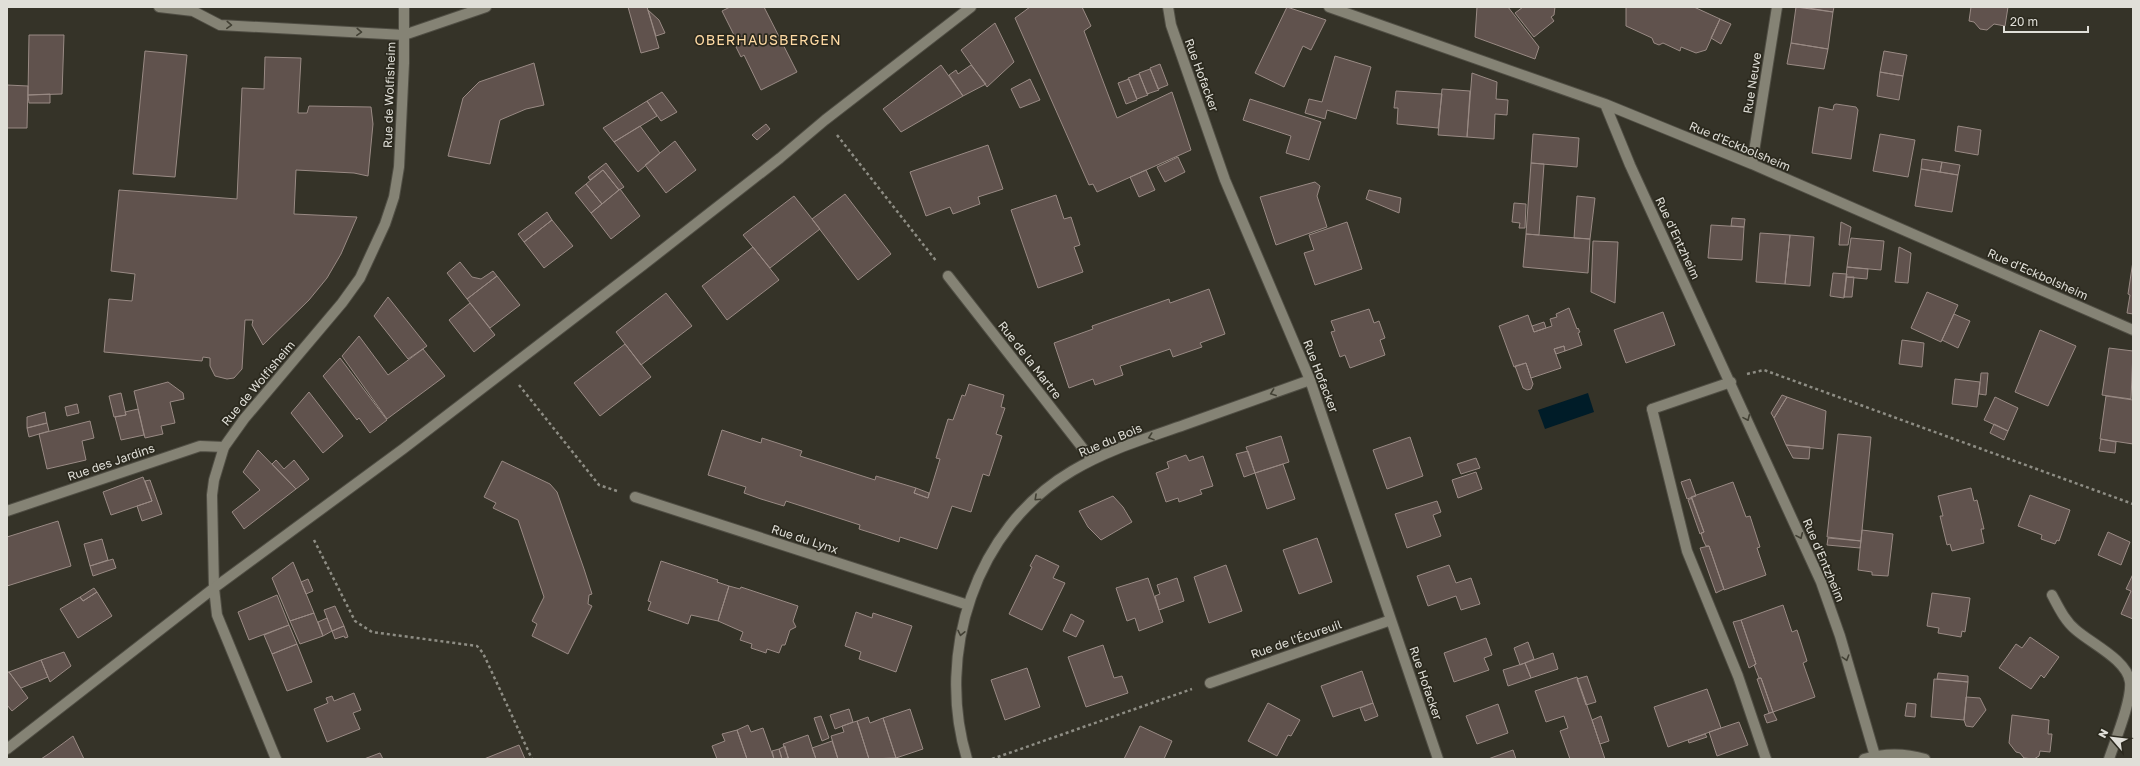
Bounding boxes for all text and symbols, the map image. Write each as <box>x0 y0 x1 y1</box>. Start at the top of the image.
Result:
scale bar <box>2004 8 2088 34</box>
text: 20 m <box>2010 14 2038 29</box>
one-way arrow <box>226 21 232 29</box>
one-way arrow <box>356 28 362 37</box>
district label: OBERHAUSBERGEN <box>694 31 842 48</box>
street label: Rue Hofacker <box>1182 36 1222 114</box>
street label: Rue de Wolfisheim <box>380 42 398 148</box>
street label: Rue Neuve <box>1740 51 1764 115</box>
street label: Rue d'Eckbolsheim <box>1687 118 1793 174</box>
street label: Rue d'Entzheim <box>1652 194 1704 282</box>
street label: Rue d'Eckbolsheim <box>1985 245 2091 303</box>
street label: Rue de la Martre <box>995 318 1065 402</box>
street label: Rue de Wolfisheim <box>218 337 298 429</box>
street label: Rue Hofacker <box>1300 337 1342 415</box>
one-way arrow <box>1270 388 1277 396</box>
one-way arrow <box>1742 413 1750 421</box>
street label: Rue du Bois <box>1076 420 1144 460</box>
one-way arrow <box>1147 432 1154 440</box>
street label: Rue des Jardins <box>65 440 157 484</box>
one-way arrow <box>1035 493 1042 500</box>
street label: Rue d'Entzheim <box>1800 516 1848 604</box>
street label: Rue du Lynx <box>770 521 841 557</box>
one-way arrow <box>1796 533 1804 540</box>
street label: Rue de l'Écureuil <box>1248 616 1344 662</box>
one-way arrow <box>958 630 966 636</box>
street label: Rue Hofacker <box>1406 644 1446 722</box>
one-way arrow <box>1841 654 1850 661</box>
north arrow <box>2092 718 2132 758</box>
text: N <box>2095 726 2110 740</box>

